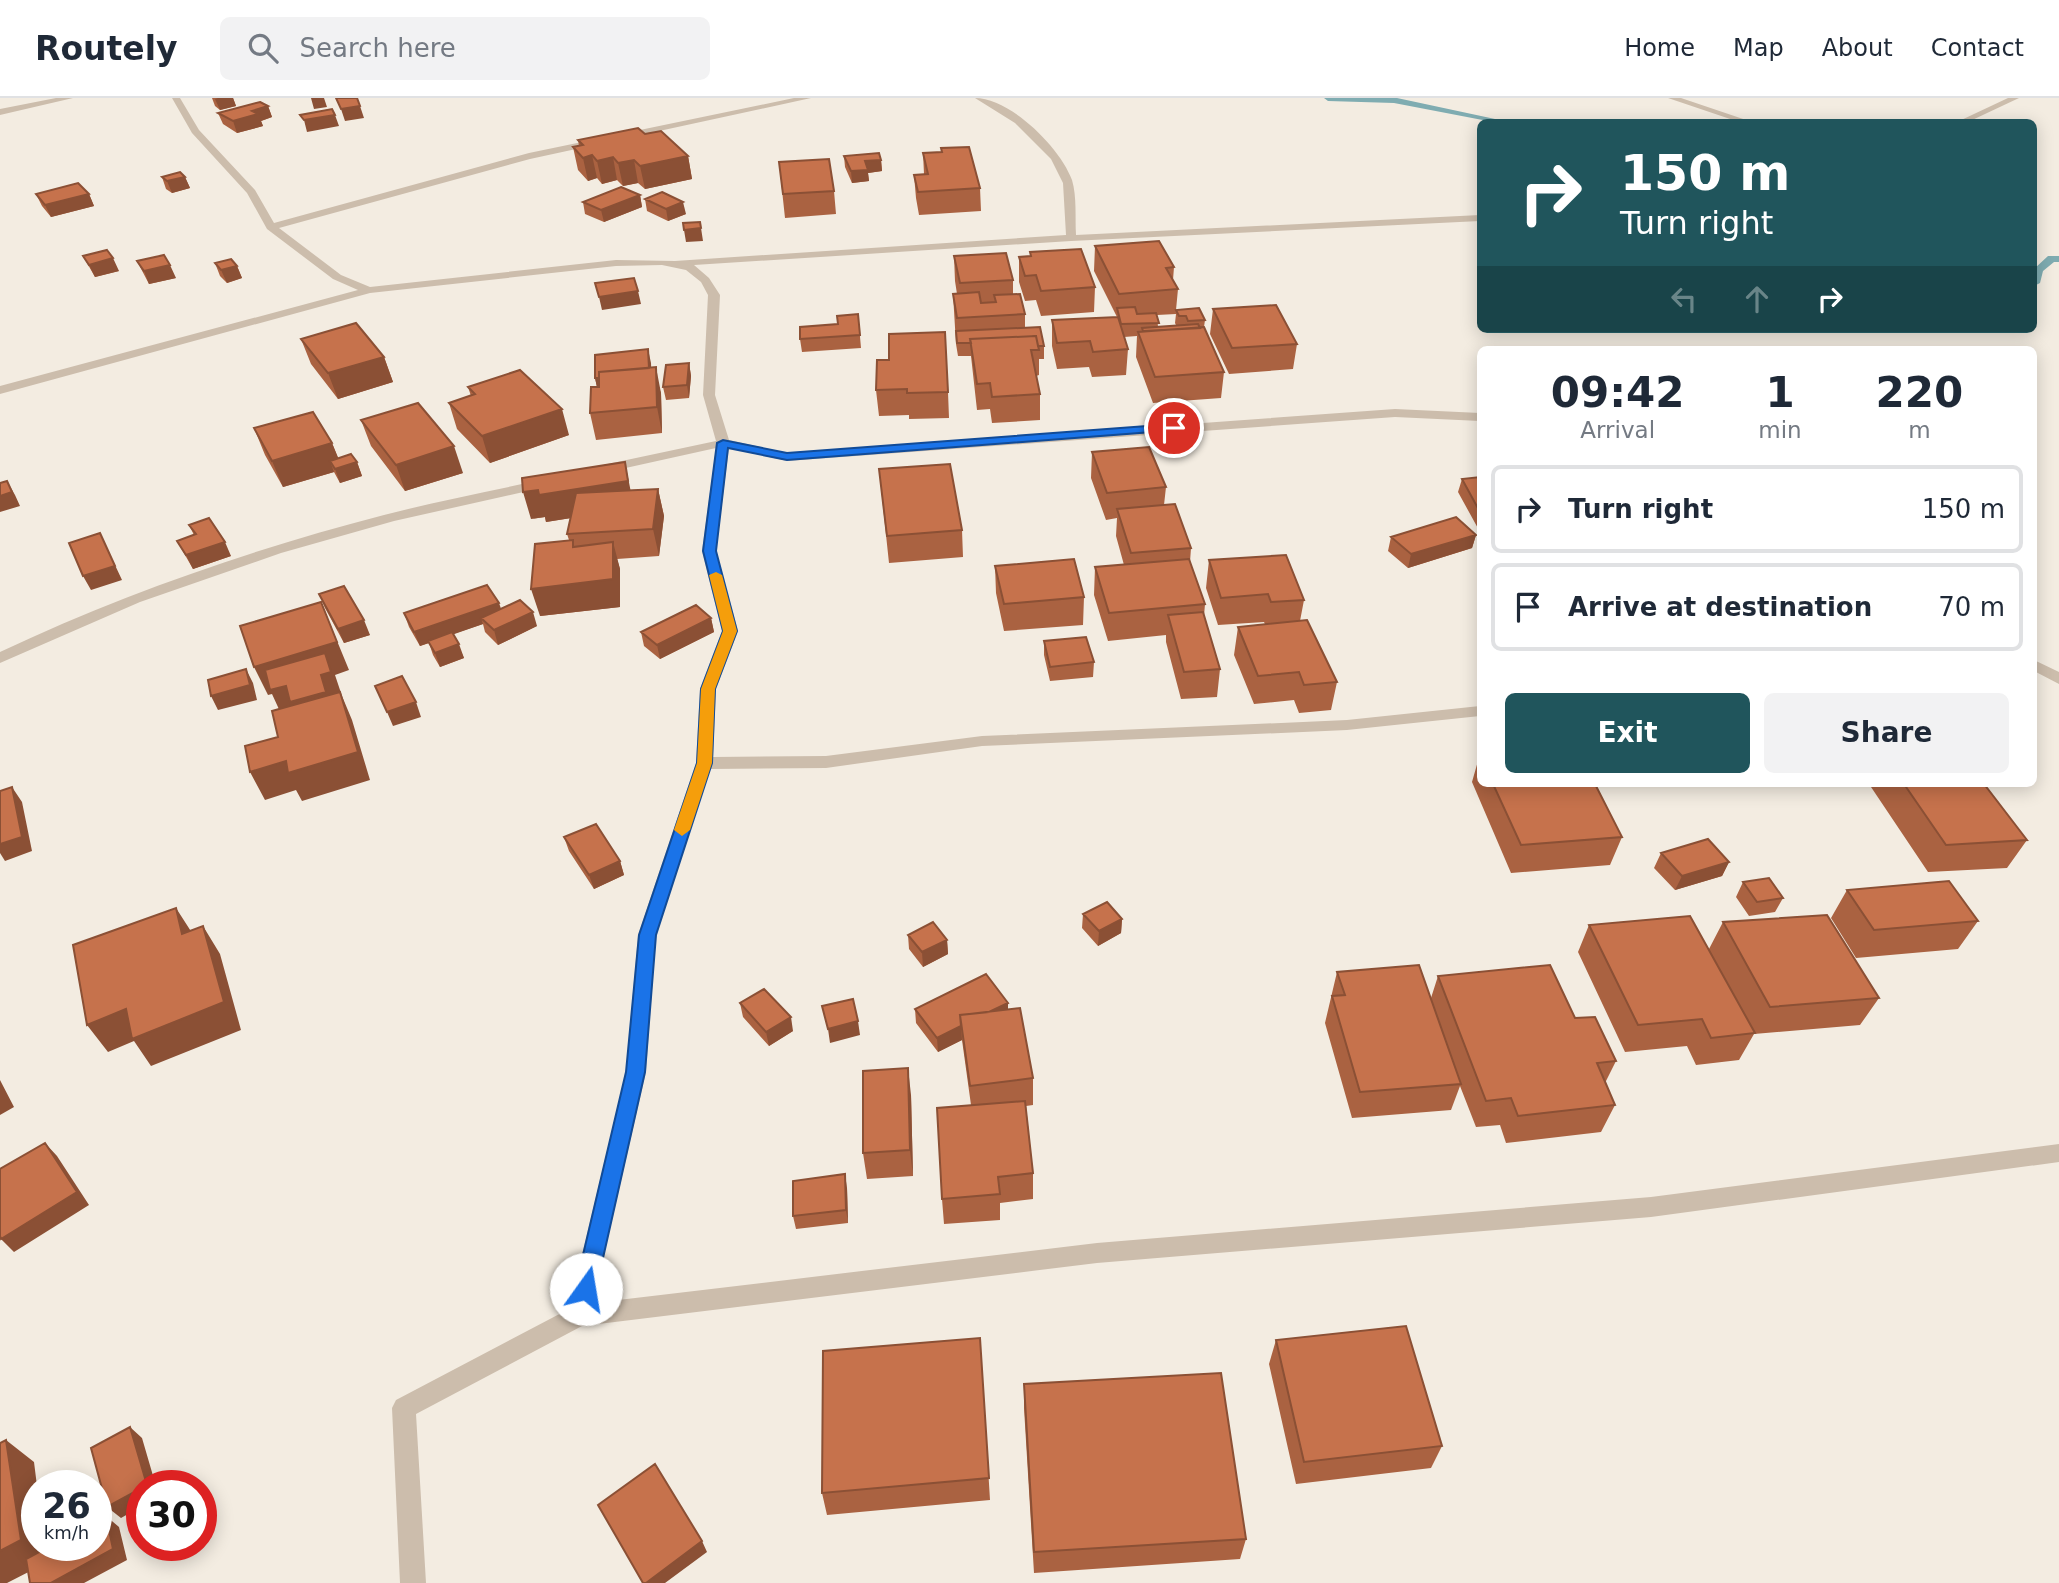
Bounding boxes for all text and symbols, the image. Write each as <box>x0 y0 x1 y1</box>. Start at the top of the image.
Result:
search box <box>220 17 710 80</box>
text: Routely <box>35 29 178 68</box>
icon: search <box>244 29 282 67</box>
text: Search here <box>300 33 456 63</box>
text: Home <box>1624 34 1695 62</box>
text: Map <box>1733 34 1784 62</box>
text: About <box>1822 34 1893 62</box>
text: Contact <box>1931 34 2024 62</box>
text: 150 m <box>1620 145 1790 202</box>
icon: right <box>1505 147 1596 238</box>
text: Turn right <box>1620 204 1773 242</box>
icon: left <box>1665 280 1703 318</box>
icon: ahead <box>1738 280 1776 318</box>
icon: right <box>1811 280 1849 318</box>
text: 09:42 <box>1551 368 1685 417</box>
text: 1 <box>1765 368 1795 417</box>
text: 220 <box>1876 368 1963 417</box>
pin <box>1144 398 1204 458</box>
icon: arrive <box>1155 409 1193 447</box>
text: Arrival <box>1580 417 1655 443</box>
text: min <box>1758 417 1802 443</box>
text: m <box>1908 417 1931 443</box>
icon: right <box>1509 490 1547 528</box>
text: Turn right <box>1568 494 1713 524</box>
text: 150 m <box>1922 494 2005 524</box>
icon: arrive <box>1509 588 1547 626</box>
text: Arrive at destination <box>1568 592 1872 622</box>
text: 70 m <box>1938 592 2005 622</box>
button: Exit <box>1505 693 1750 773</box>
button: Share <box>1764 693 2009 773</box>
position arrow <box>549 1252 623 1326</box>
speed limit sign: 30 <box>126 1470 217 1561</box>
text: 26 <box>42 1486 91 1526</box>
text: km/h <box>44 1522 89 1543</box>

